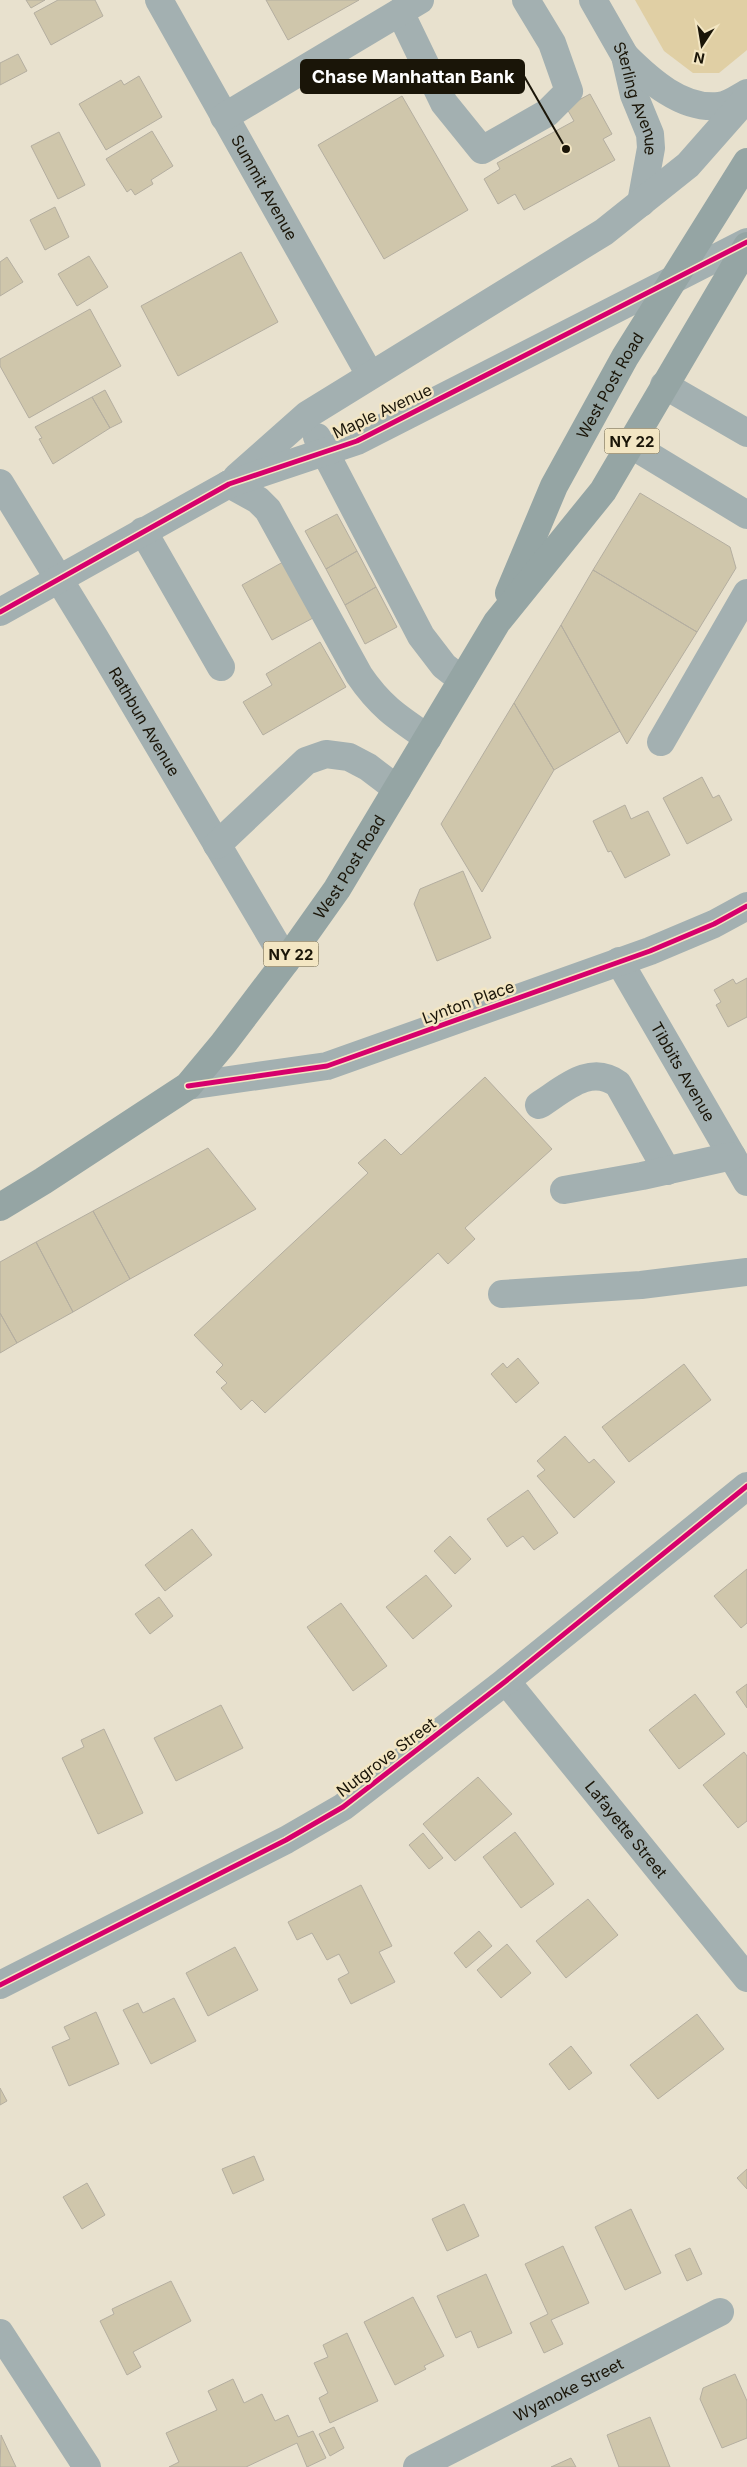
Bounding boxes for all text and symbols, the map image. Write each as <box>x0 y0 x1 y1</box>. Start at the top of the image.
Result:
north arrow <box>677 20 727 70</box>
street label: Sterling Avenue <box>609 38 661 157</box>
text: N <box>692 49 706 68</box>
callout: Chase Manhattan Bank <box>301 60 524 93</box>
text: Chase Manhattan Bank <box>312 66 515 87</box>
street label: Summit Avenue <box>227 131 302 244</box>
street label: West Post Road <box>572 329 648 442</box>
street label: Maple Avenue <box>329 379 435 443</box>
road number: NY 22 <box>604 428 660 454</box>
street label: Rathbun Avenue <box>104 663 184 780</box>
street label: West Post Road <box>309 811 389 923</box>
road number: NY 22 <box>264 942 318 966</box>
street label: Lynton Place <box>419 976 517 1028</box>
street label: Tibbits Avenue <box>646 1018 720 1125</box>
street label: Nutgrove Street <box>332 1713 440 1801</box>
street label: Lafayette Street <box>581 1777 672 1882</box>
street label: Wyanoke Street <box>510 2353 626 2426</box>

